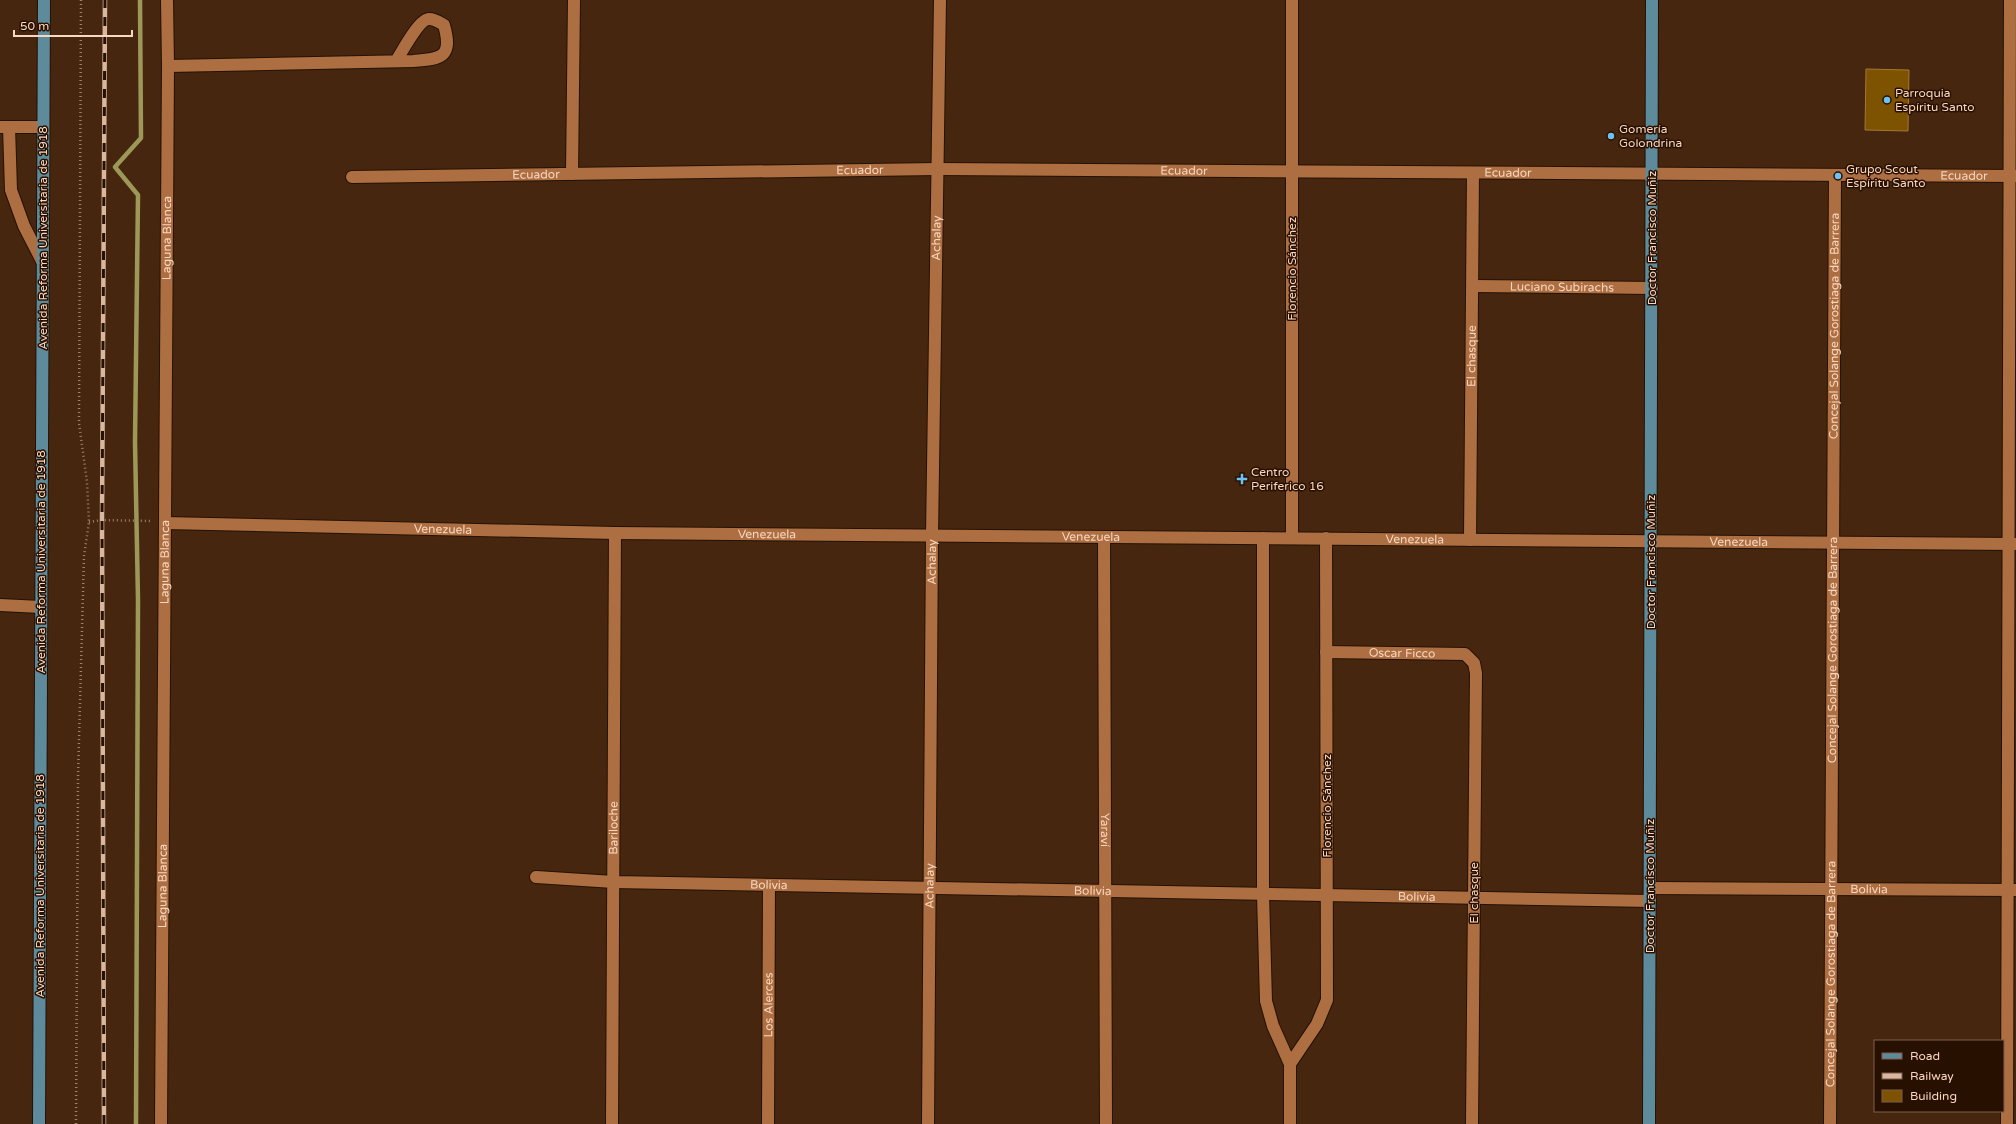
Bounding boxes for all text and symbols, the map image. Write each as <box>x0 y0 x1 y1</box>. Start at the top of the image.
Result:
scale bar <box>14 12 132 38</box>
text: 50 m <box>20 19 49 33</box>
place label: Parroquia Espíritu Santo <box>1895 86 1975 114</box>
marker: Parroquia Espíritu Santo <box>1882 95 1892 105</box>
place label: Gomería Golondrina <box>1619 122 1682 150</box>
street label: Avenida Reforma Universitaria de 1918 <box>36 126 50 350</box>
marker: Gomería Golondrina <box>1606 131 1616 141</box>
place label: Grupo Scout Espíritu Santo <box>1846 162 1926 190</box>
street label: Ecuador <box>836 163 884 177</box>
street label: Ecuador <box>1160 163 1208 178</box>
street label: Ecuador <box>1484 166 1532 180</box>
street label: Ecuador <box>512 167 560 182</box>
street label: Ecuador <box>1940 169 1988 183</box>
street label: Doctor Francisco Muñiz <box>1645 171 1659 305</box>
marker: Grupo Scout Espíritu Santo <box>1833 171 1843 181</box>
street label: Laguna Blanca <box>160 196 174 280</box>
street label: Concejal Solange Gorostiaga de Barrera <box>1827 213 1842 439</box>
street label: Achalay <box>929 215 944 261</box>
street label: Florencio Sánchez <box>1285 217 1299 321</box>
street label: Luciano Subirachs <box>1510 279 1614 295</box>
street label: El chasque <box>1464 325 1479 387</box>
street label: Avenida Reforma Universitaria de 1918 <box>34 450 48 674</box>
place label: Centro Periferico 16 <box>1251 465 1324 493</box>
marker: Centro Periferico 16 <box>1236 473 1248 485</box>
street label: Doctor Francisco Muñiz <box>1644 495 1658 629</box>
street label: Laguna Blanca <box>157 520 172 604</box>
street label: Venezuela <box>414 522 472 537</box>
street label: Venezuela <box>738 527 796 541</box>
street label: Venezuela <box>1062 530 1120 544</box>
street label: Venezuela <box>1386 532 1444 547</box>
street label: Venezuela <box>1710 535 1768 549</box>
street label: Concejal Solange Gorostiaga de Barrera <box>1825 537 1840 763</box>
street label: Achalay <box>925 539 939 585</box>
street label: Oscar Ficco <box>1369 646 1435 661</box>
street label: Florencio Sánchez <box>1320 754 1334 858</box>
street label: Avenida Reforma Universitaria de 1918 <box>33 774 47 998</box>
street label: Bariloche <box>606 801 621 855</box>
street label: Yaraví <box>1098 813 1112 847</box>
street label: Doctor Francisco Muñiz <box>1643 819 1657 953</box>
street label: Laguna Blanca <box>155 844 170 928</box>
street label: Concejal Solange Gorostiaga de Barrera <box>1823 861 1838 1087</box>
street label: El chasque <box>1467 862 1481 924</box>
street label: Achalay <box>922 863 937 909</box>
street label: Bolivia <box>750 877 788 892</box>
street label: Bolivia <box>1850 882 1888 896</box>
street label: Bolivia <box>1074 883 1112 898</box>
street label: Bolivia <box>1398 889 1436 904</box>
street label: Los Alerces <box>761 972 776 1038</box>
legend <box>1874 1040 2004 1112</box>
text: Road <box>1910 1049 1940 1063</box>
text: Railway <box>1910 1069 1954 1083</box>
text: Building <box>1910 1089 1957 1103</box>

